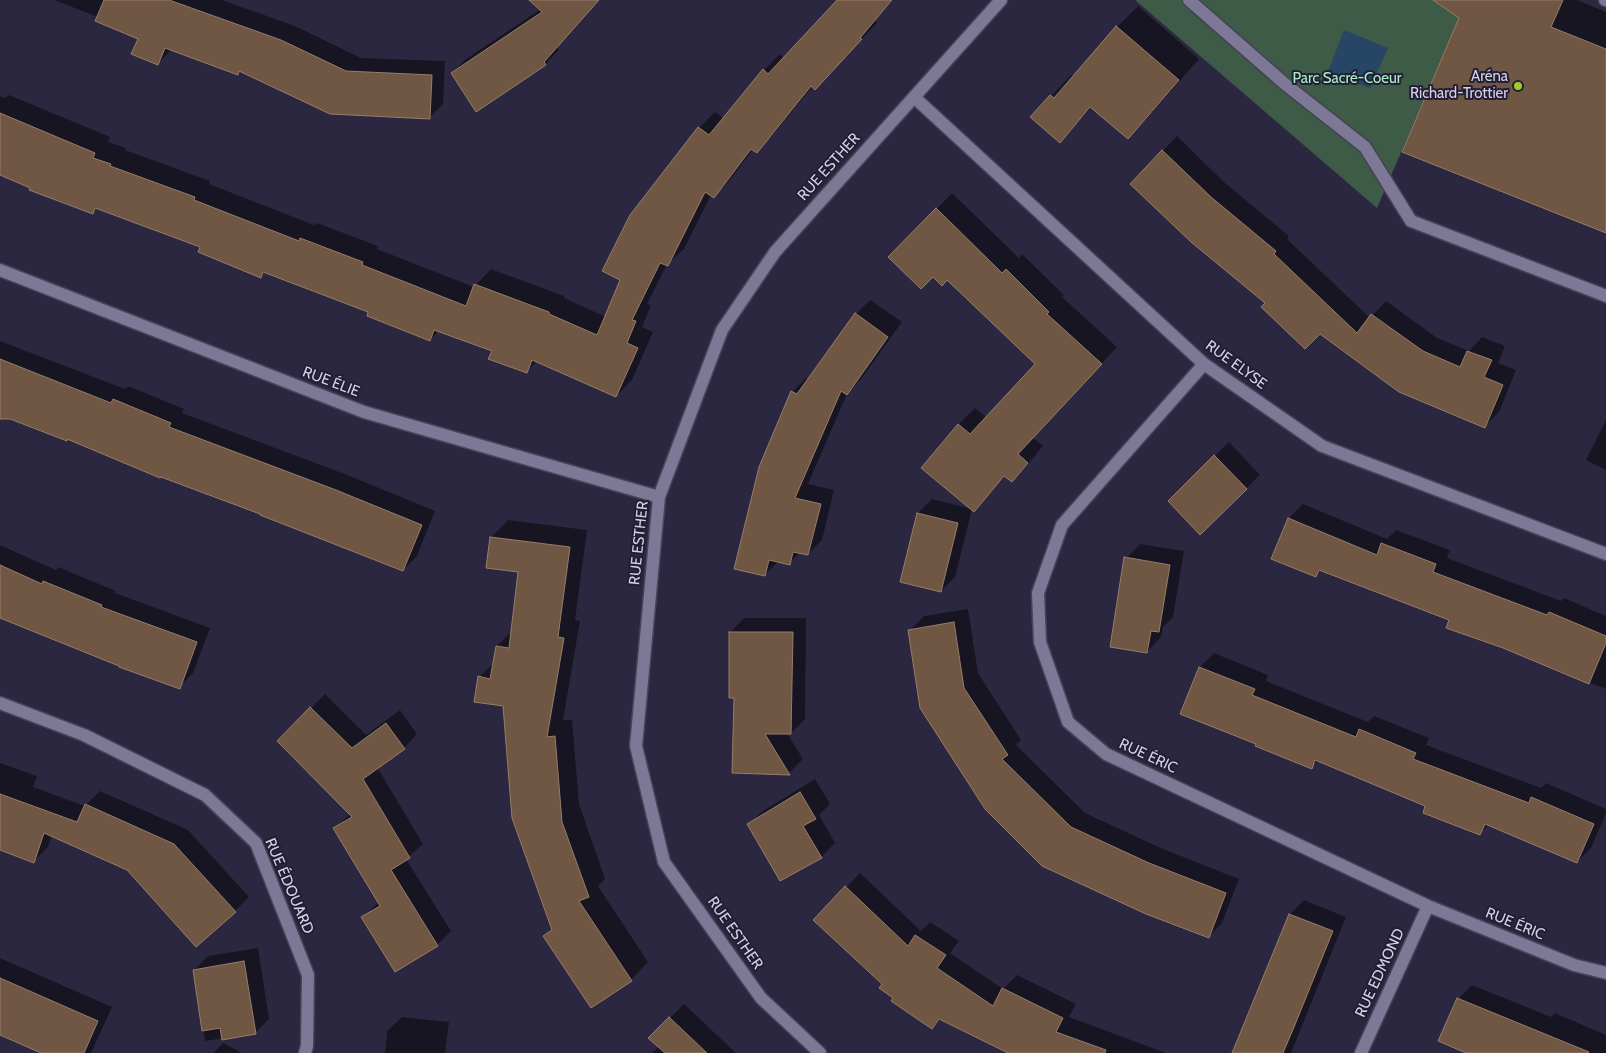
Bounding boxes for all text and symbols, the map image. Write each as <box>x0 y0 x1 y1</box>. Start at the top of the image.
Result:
place label: Aréna Richard-Trottier <box>1410 68 1508 103</box>
park label: Parc Sacré-Coeur <box>1292 70 1402 88</box>
marker: Aréna Richard-Trottier <box>1512 80 1524 92</box>
street label: RUE ESTHER <box>794 130 864 204</box>
street label: RUE ELYSE <box>1202 337 1270 393</box>
street label: RUE ÉLIE <box>300 363 362 401</box>
street label: RUE ESTHER <box>626 500 652 586</box>
street label: RUE ÉRIC <box>1116 735 1180 777</box>
street label: RUE ÉDOUARD <box>261 835 317 937</box>
street label: RUE ESTHER <box>703 893 767 973</box>
street label: RUE ÉRIC <box>1483 904 1547 944</box>
street label: RUE EDMOND <box>1352 926 1408 1020</box>

